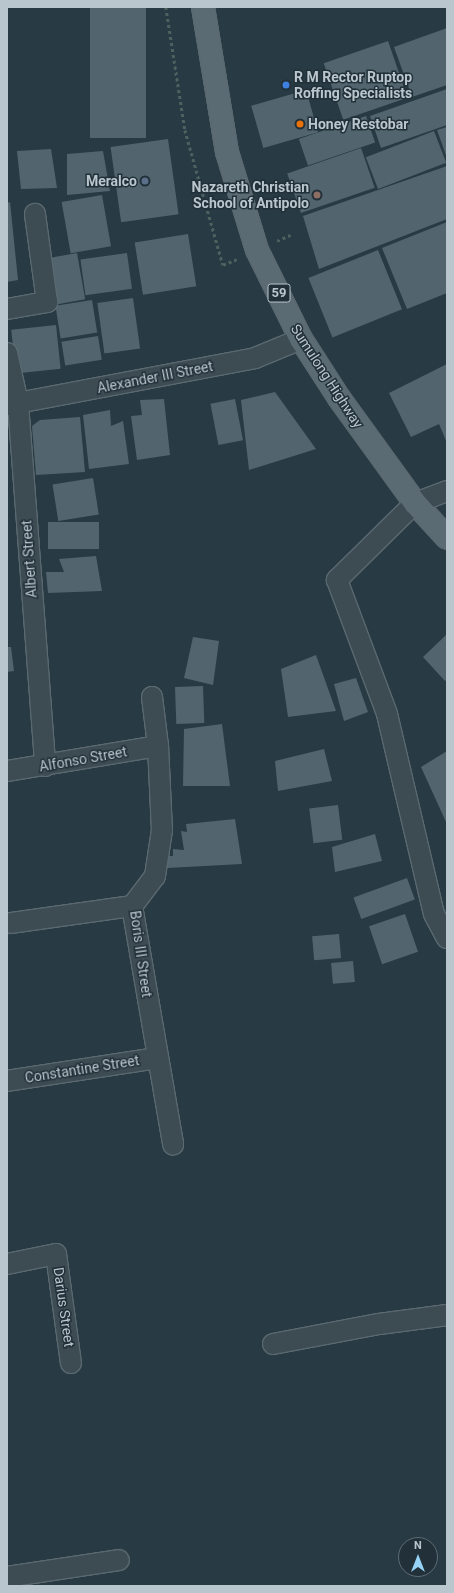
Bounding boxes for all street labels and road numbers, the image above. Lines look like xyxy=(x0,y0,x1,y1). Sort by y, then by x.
road number: 59 xyxy=(267,282,291,304)
street label: Sumulong Highway xyxy=(287,321,367,431)
street label: Alexander III Street xyxy=(96,358,214,396)
street label: Albert Street xyxy=(18,520,40,598)
street label: Alfonso Street xyxy=(38,743,128,775)
street label: Boris III Street xyxy=(127,910,155,998)
street label: Constantine Street xyxy=(24,1052,140,1086)
street label: Darius Street xyxy=(50,1266,78,1348)

